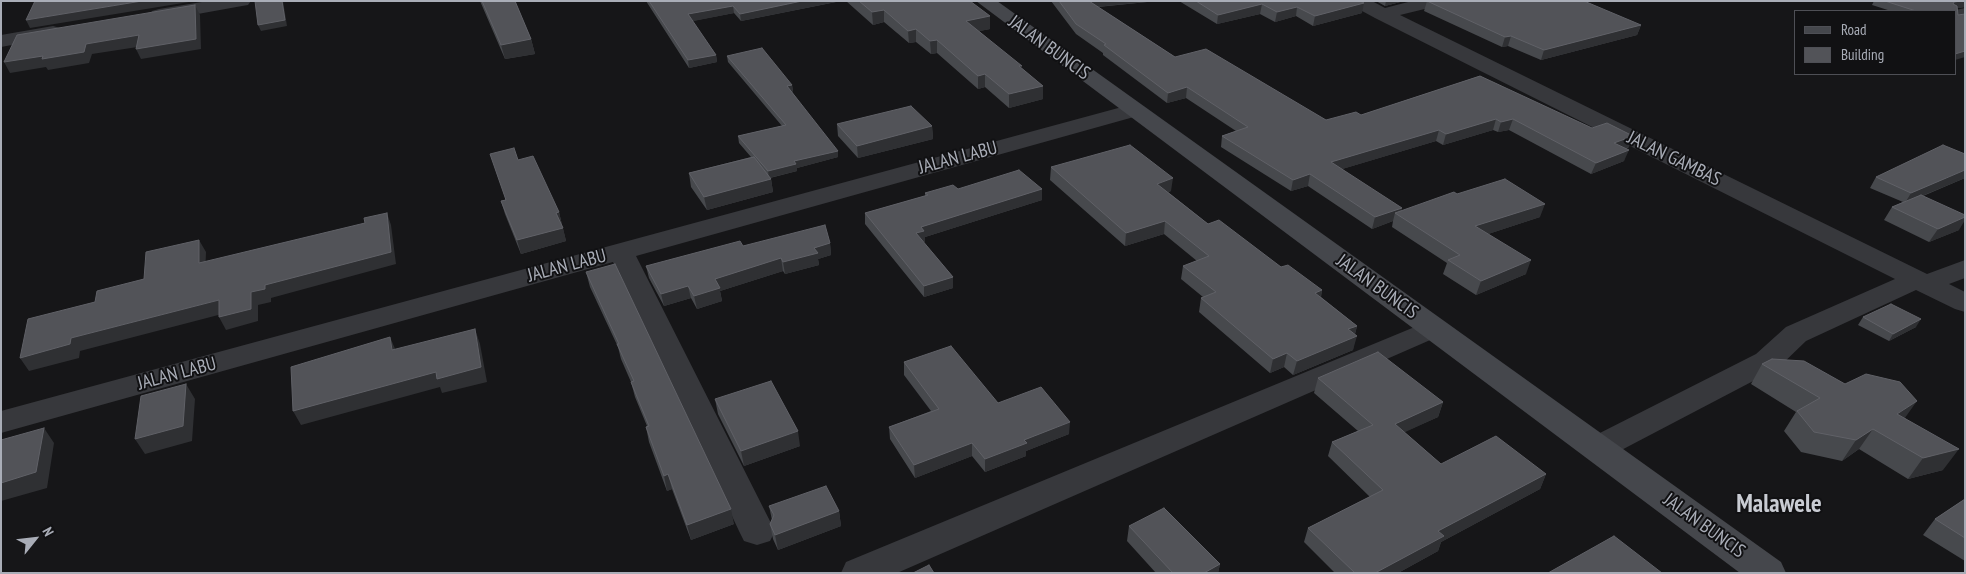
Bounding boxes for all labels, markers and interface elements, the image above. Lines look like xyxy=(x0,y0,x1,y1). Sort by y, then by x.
legend xyxy=(1794,10,1956,75)
street label: JALAN BUNCIS xyxy=(1004,11,1094,85)
text: Road xyxy=(1841,20,1867,39)
text: Building xyxy=(1841,45,1884,64)
street label: JALAN GAMBAS xyxy=(1623,127,1725,191)
street label: JALAN LABU xyxy=(916,137,1000,179)
street label: JALAN LABU xyxy=(525,245,609,287)
street label: JALAN BUNCIS xyxy=(1332,250,1422,324)
street label: JALAN LABU xyxy=(135,353,219,395)
street label: JALAN BUNCIS xyxy=(1659,489,1749,563)
district label: Malawele xyxy=(1736,490,1822,520)
north arrow xyxy=(10,514,60,564)
text: N xyxy=(38,524,58,539)

